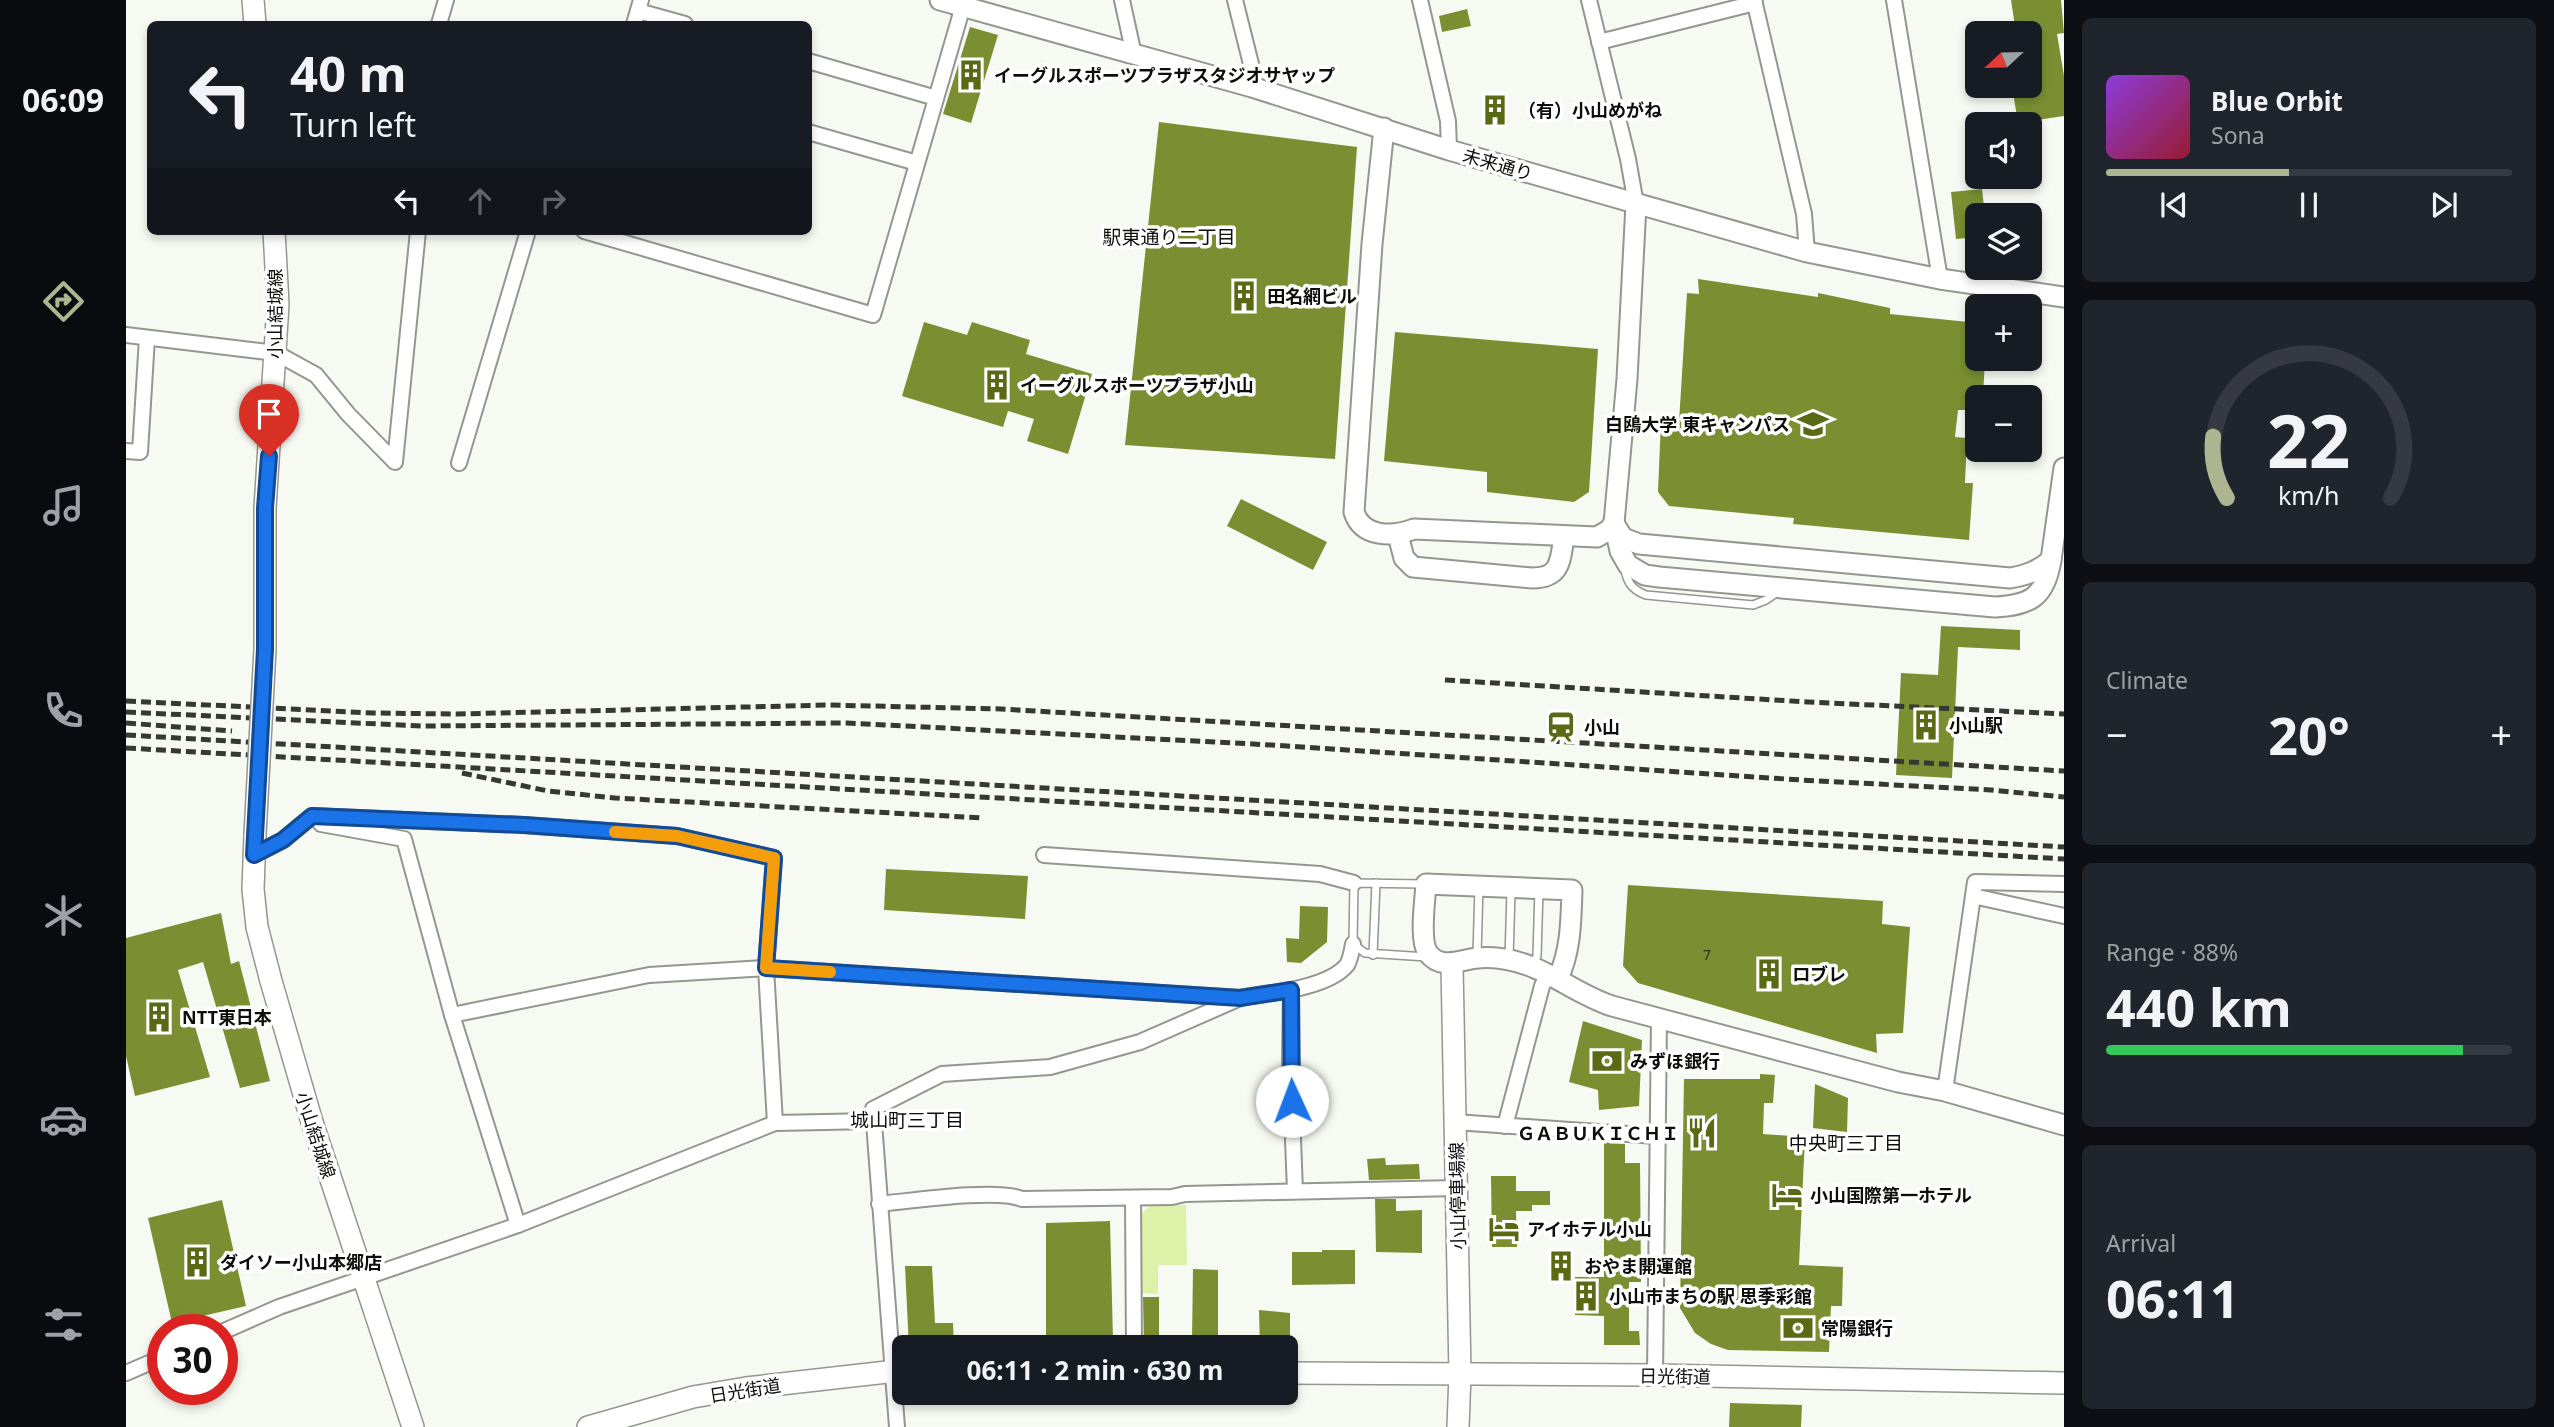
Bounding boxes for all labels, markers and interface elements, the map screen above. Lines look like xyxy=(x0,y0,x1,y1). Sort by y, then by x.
north arrow xyxy=(1965,21,2042,98)
map controls xyxy=(1965,21,2042,462)
text: 40 m xyxy=(290,40,407,106)
icon: left xyxy=(175,49,266,140)
building icon: イーグルスポーツプラザスタジオサヤップ xyxy=(954,58,988,92)
place label: イーグルスポーツプラザスタジオサヤップ xyxy=(994,63,1335,87)
text: 06:09 xyxy=(22,78,104,121)
text: Blue Orbit xyxy=(2211,83,2343,119)
building icon: （有）小山めがね xyxy=(1478,93,1512,127)
place label: （有）小山めがね xyxy=(1518,98,1662,122)
text: Turn left xyxy=(290,103,416,146)
button: sound xyxy=(1965,112,2042,189)
text: Sona xyxy=(2211,119,2265,151)
street label: 未来通り xyxy=(1460,143,1536,185)
icon: left xyxy=(388,182,426,220)
icon: ahead xyxy=(461,182,499,220)
icon: right xyxy=(534,182,572,220)
icon: previous xyxy=(2155,186,2193,224)
icon: pause xyxy=(2290,186,2328,224)
icon: next xyxy=(2425,186,2463,224)
button: layers xyxy=(1965,203,2042,280)
district label: 駅東通り二丁目 xyxy=(1102,224,1236,250)
street label: 小山結城線 xyxy=(263,269,287,359)
icon: directions xyxy=(39,277,88,326)
building icon: 田名網ビル xyxy=(1227,279,1261,313)
place label: 田名網ビル xyxy=(1267,284,1357,308)
button: + xyxy=(1965,294,2042,371)
building icon: イーグルスポーツプラザ小山 xyxy=(980,368,1014,402)
place label: イーグルスポーツプラザ小山 xyxy=(1020,373,1254,397)
pin xyxy=(239,384,299,456)
button: − xyxy=(1965,385,2042,462)
text: 22 xyxy=(2267,390,2351,489)
icon: arrive xyxy=(250,395,288,433)
school or university icon: 白鴎大学 東キャンパス xyxy=(1796,407,1830,441)
place label: 白鴎大学 東キャンパス xyxy=(1605,412,1790,436)
text: km/h xyxy=(2278,477,2340,511)
icon: music xyxy=(39,481,88,530)
text: Climate xyxy=(2106,664,2188,696)
icon: phone xyxy=(39,686,88,735)
text: 20° xyxy=(2268,699,2350,770)
building icon: 小山駅 xyxy=(1909,708,1943,742)
text: − xyxy=(2106,708,2128,760)
text: + xyxy=(2490,708,2512,760)
station icon: 小山 xyxy=(1544,710,1578,744)
place label: 小山駅 xyxy=(1949,713,2003,737)
place label: 小山 xyxy=(1584,715,1620,739)
icon: climate xyxy=(39,891,88,940)
text: Range · 88% xyxy=(2106,936,2238,968)
house number: 7 xyxy=(1703,945,1711,964)
building icon: ロブレ xyxy=(1752,957,1786,991)
place label: ロブレ xyxy=(1792,962,1846,986)
text: 440 km xyxy=(2106,971,2292,1042)
building icon: NTT東日本 xyxy=(142,1000,176,1034)
place label: NTT東日本 xyxy=(182,1005,272,1029)
bank icon: みずほ銀行 xyxy=(1590,1044,1624,1078)
place label: みずほ銀行 xyxy=(1630,1049,1720,1073)
position arrow xyxy=(1255,1064,1329,1138)
street label: 小山結城線 xyxy=(291,1088,341,1182)
icon: car xyxy=(39,1095,88,1144)
district label: 城山町三丁目 xyxy=(850,1107,964,1133)
restaurant icon: ＧＡＢＵＫＩＣＨＩ xyxy=(1685,1116,1719,1150)
place label: ＧＡＢＵＫＩＣＨＩ xyxy=(1517,1121,1679,1145)
district label: 中央町三丁目 xyxy=(1789,1130,1903,1156)
street label: 小山停車場線 xyxy=(1444,1142,1470,1250)
hotel icon: 小山国際第一ホテル xyxy=(1770,1178,1804,1212)
place label: 小山国際第一ホテル xyxy=(1810,1183,1972,1207)
hotel icon: アイホテル小山 xyxy=(1487,1212,1521,1246)
place label: アイホテル小山 xyxy=(1527,1217,1652,1241)
text: Arrival xyxy=(2106,1227,2176,1259)
building icon: ダイソー小山本郷店 xyxy=(180,1245,214,1279)
building icon: おやま開運館 xyxy=(1544,1249,1578,1283)
place label: ダイソー小山本郷店 xyxy=(220,1250,382,1274)
place label: おやま開運館 xyxy=(1584,1254,1692,1278)
text: 06:11 xyxy=(2106,1262,2240,1333)
building icon: 小山市まちの駅 思季彩館 xyxy=(1569,1279,1603,1313)
place label: 小山市まちの駅 思季彩館 xyxy=(1609,1284,1812,1308)
icon: filters xyxy=(39,1300,88,1349)
bank icon: 常陽銀行 xyxy=(1781,1311,1815,1345)
speed limit sign: 30 xyxy=(147,1314,238,1405)
place label: 常陽銀行 xyxy=(1821,1316,1893,1340)
text: 06:11 · 2 min · 630 m xyxy=(967,1352,1223,1388)
street label: 日光街道 xyxy=(1639,1363,1711,1389)
street label: 日光街道 xyxy=(708,1373,782,1407)

